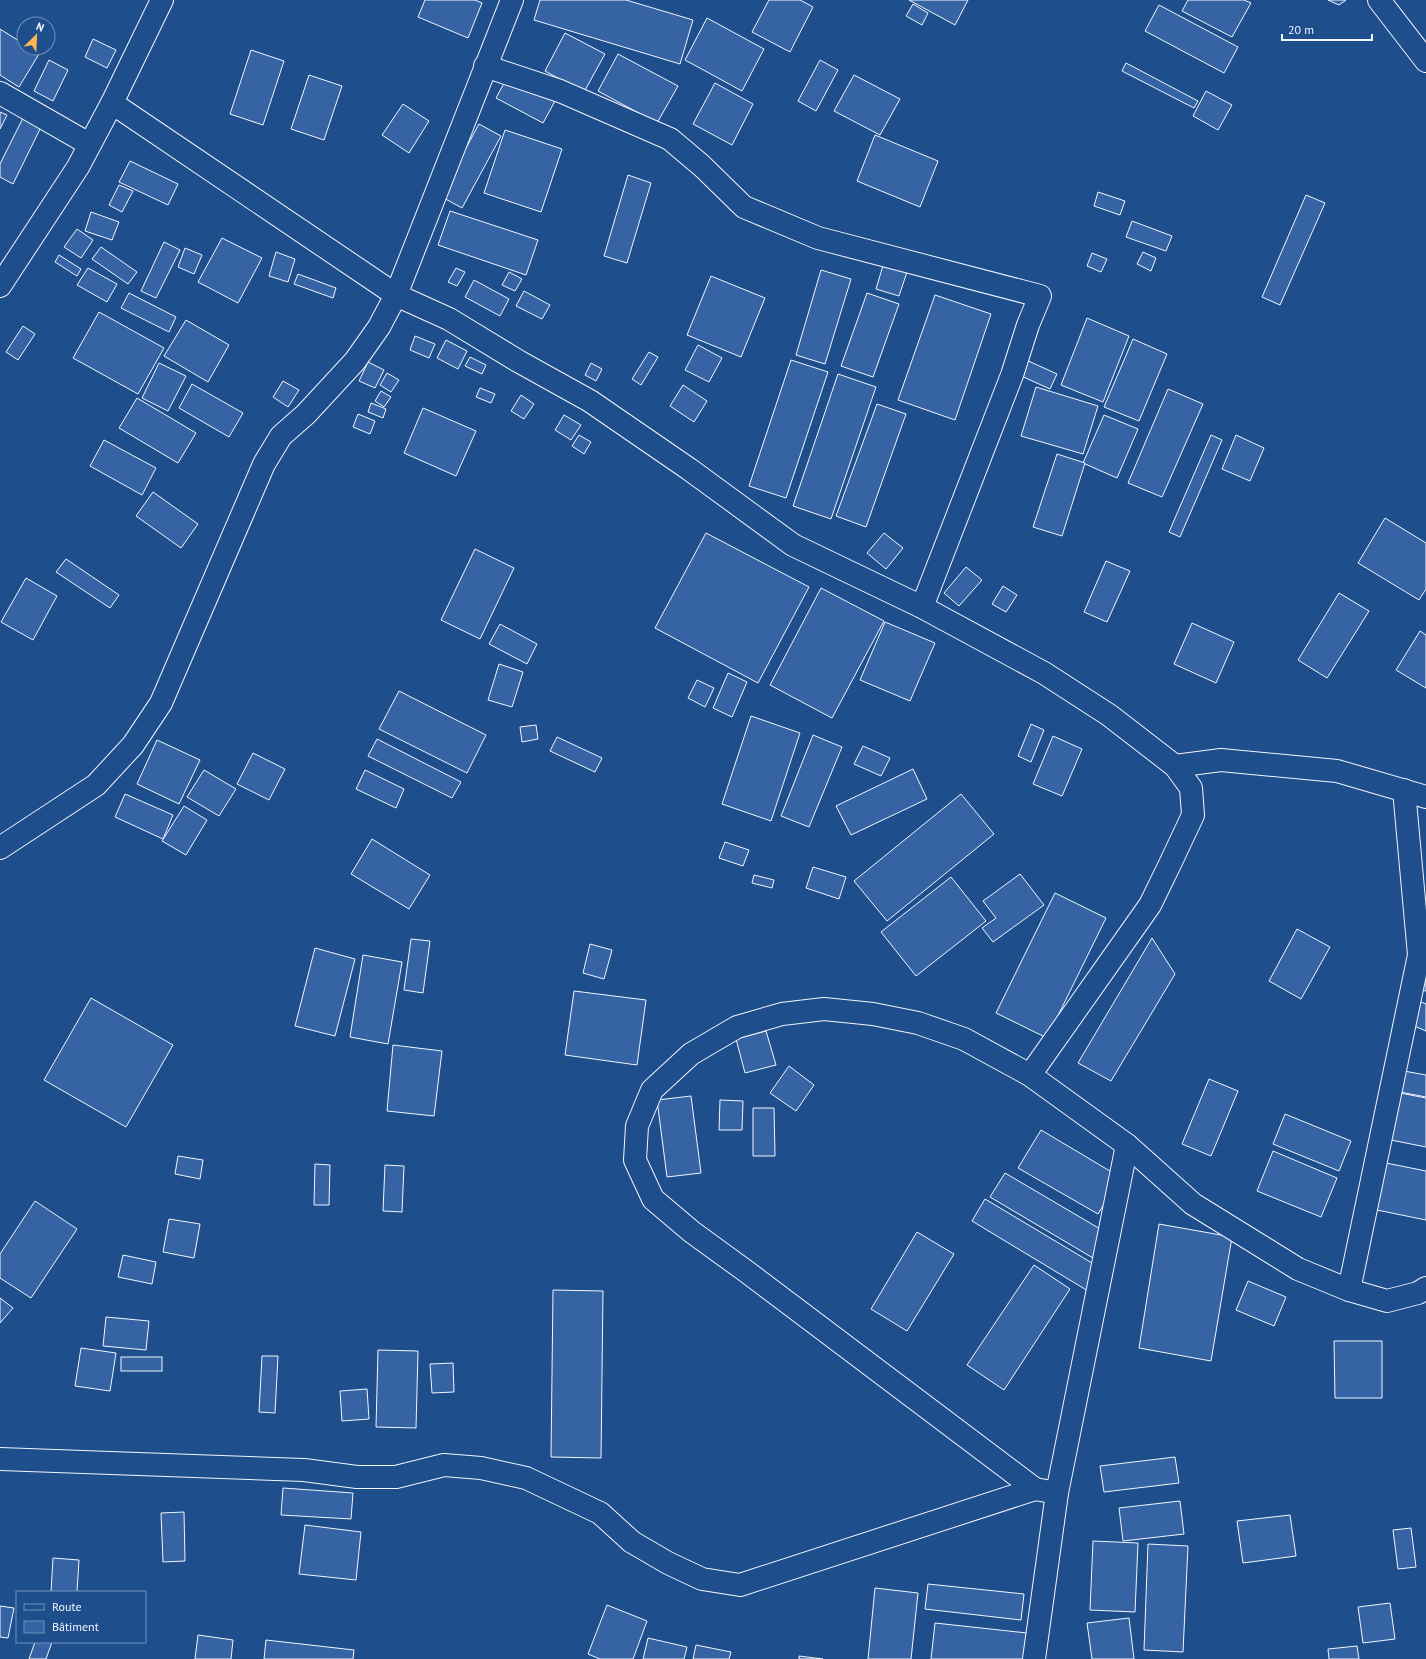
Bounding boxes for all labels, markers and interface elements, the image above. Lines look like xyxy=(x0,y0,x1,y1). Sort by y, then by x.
north arrow xyxy=(16,16,56,56)
scale bar xyxy=(1282,16,1372,42)
text: N xyxy=(34,19,46,35)
text: 20 m xyxy=(1288,22,1314,37)
legend xyxy=(16,1591,146,1643)
text: Route xyxy=(52,1599,82,1614)
text: Bâtiment xyxy=(52,1619,99,1634)

